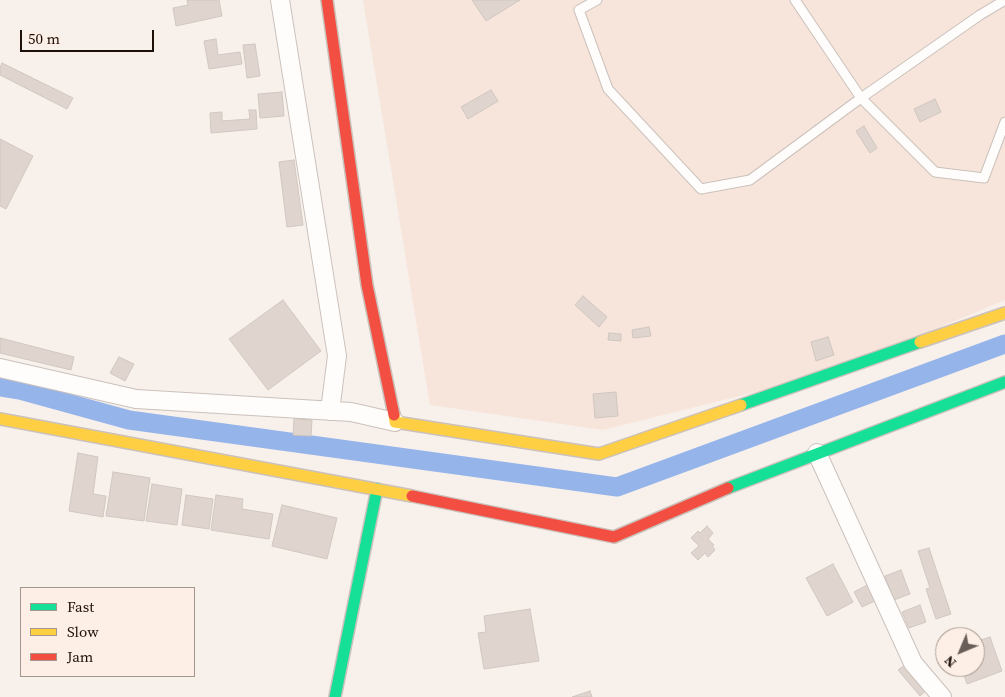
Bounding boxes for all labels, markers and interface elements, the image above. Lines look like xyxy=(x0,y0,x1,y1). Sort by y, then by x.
scale bar xyxy=(22,20,156,52)
text: 50 m xyxy=(28,28,60,49)
legend xyxy=(20,587,195,677)
text: Fast xyxy=(67,596,94,617)
text: Slow xyxy=(67,621,99,642)
north arrow xyxy=(935,627,985,677)
text: Jam xyxy=(67,646,93,667)
text: N xyxy=(939,651,961,673)

